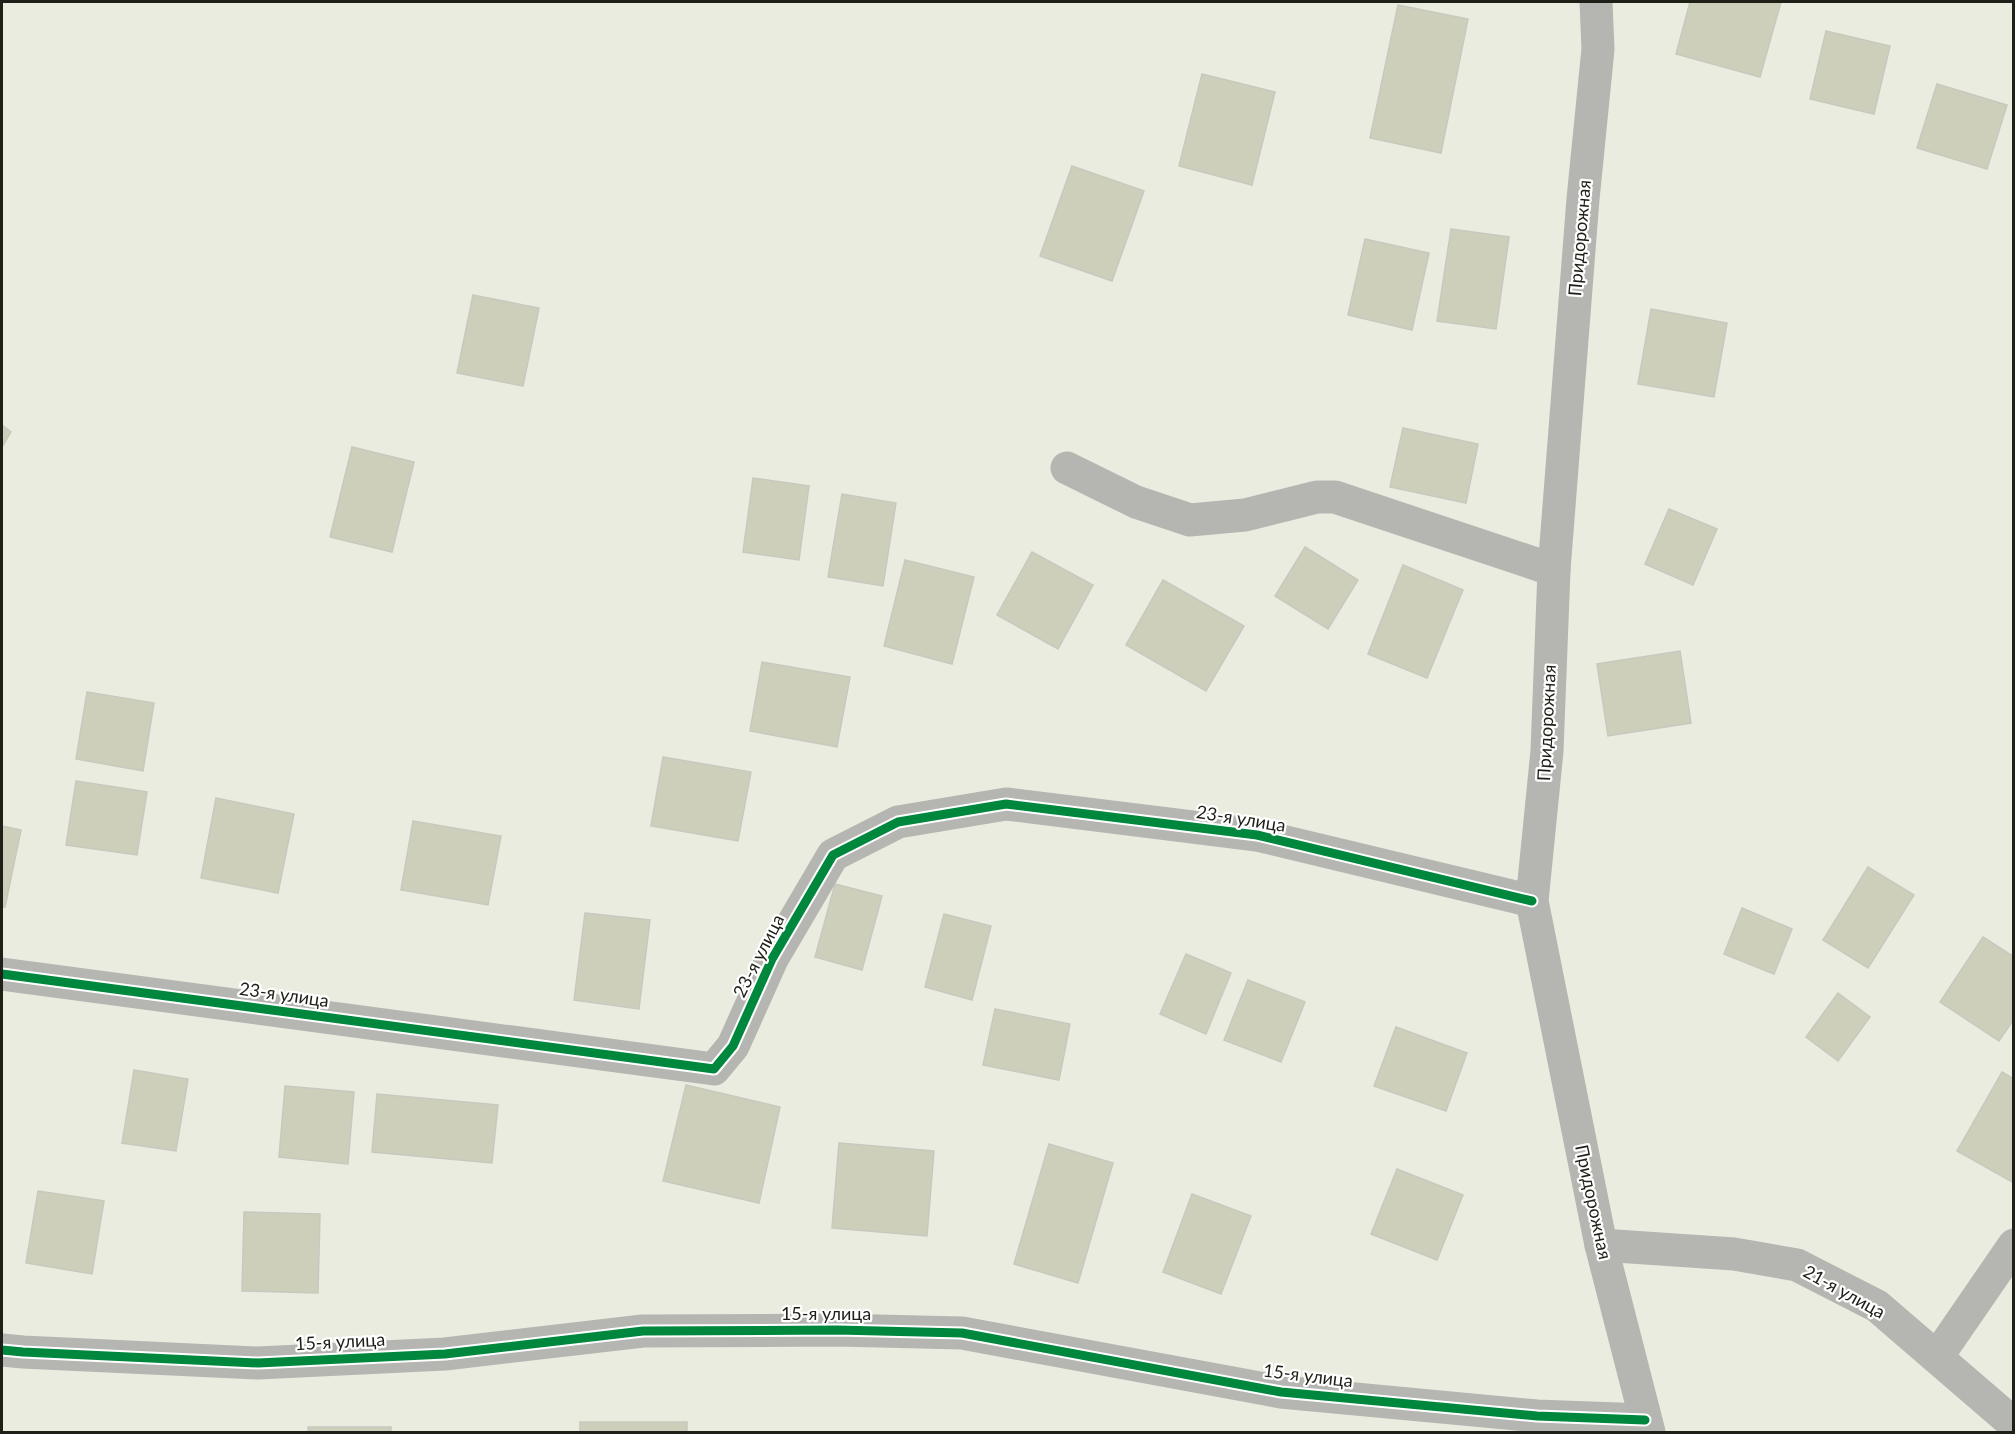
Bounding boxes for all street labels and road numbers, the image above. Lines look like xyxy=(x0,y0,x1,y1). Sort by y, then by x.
street label: Придорожная xyxy=(1563,179,1595,297)
street label: Придорожная xyxy=(1532,664,1560,782)
street label: 23-я улица xyxy=(1195,800,1287,836)
street label: 23-я улица xyxy=(728,910,788,1001)
street label: 23-я улица xyxy=(238,977,330,1011)
street label: Придорожная xyxy=(1571,1142,1617,1261)
street label: 21-я улица xyxy=(1800,1260,1889,1323)
street label: 15-я улица xyxy=(781,1302,871,1324)
street label: 15-я улица xyxy=(294,1328,386,1354)
street label: 15-я улица xyxy=(1262,1359,1354,1391)

